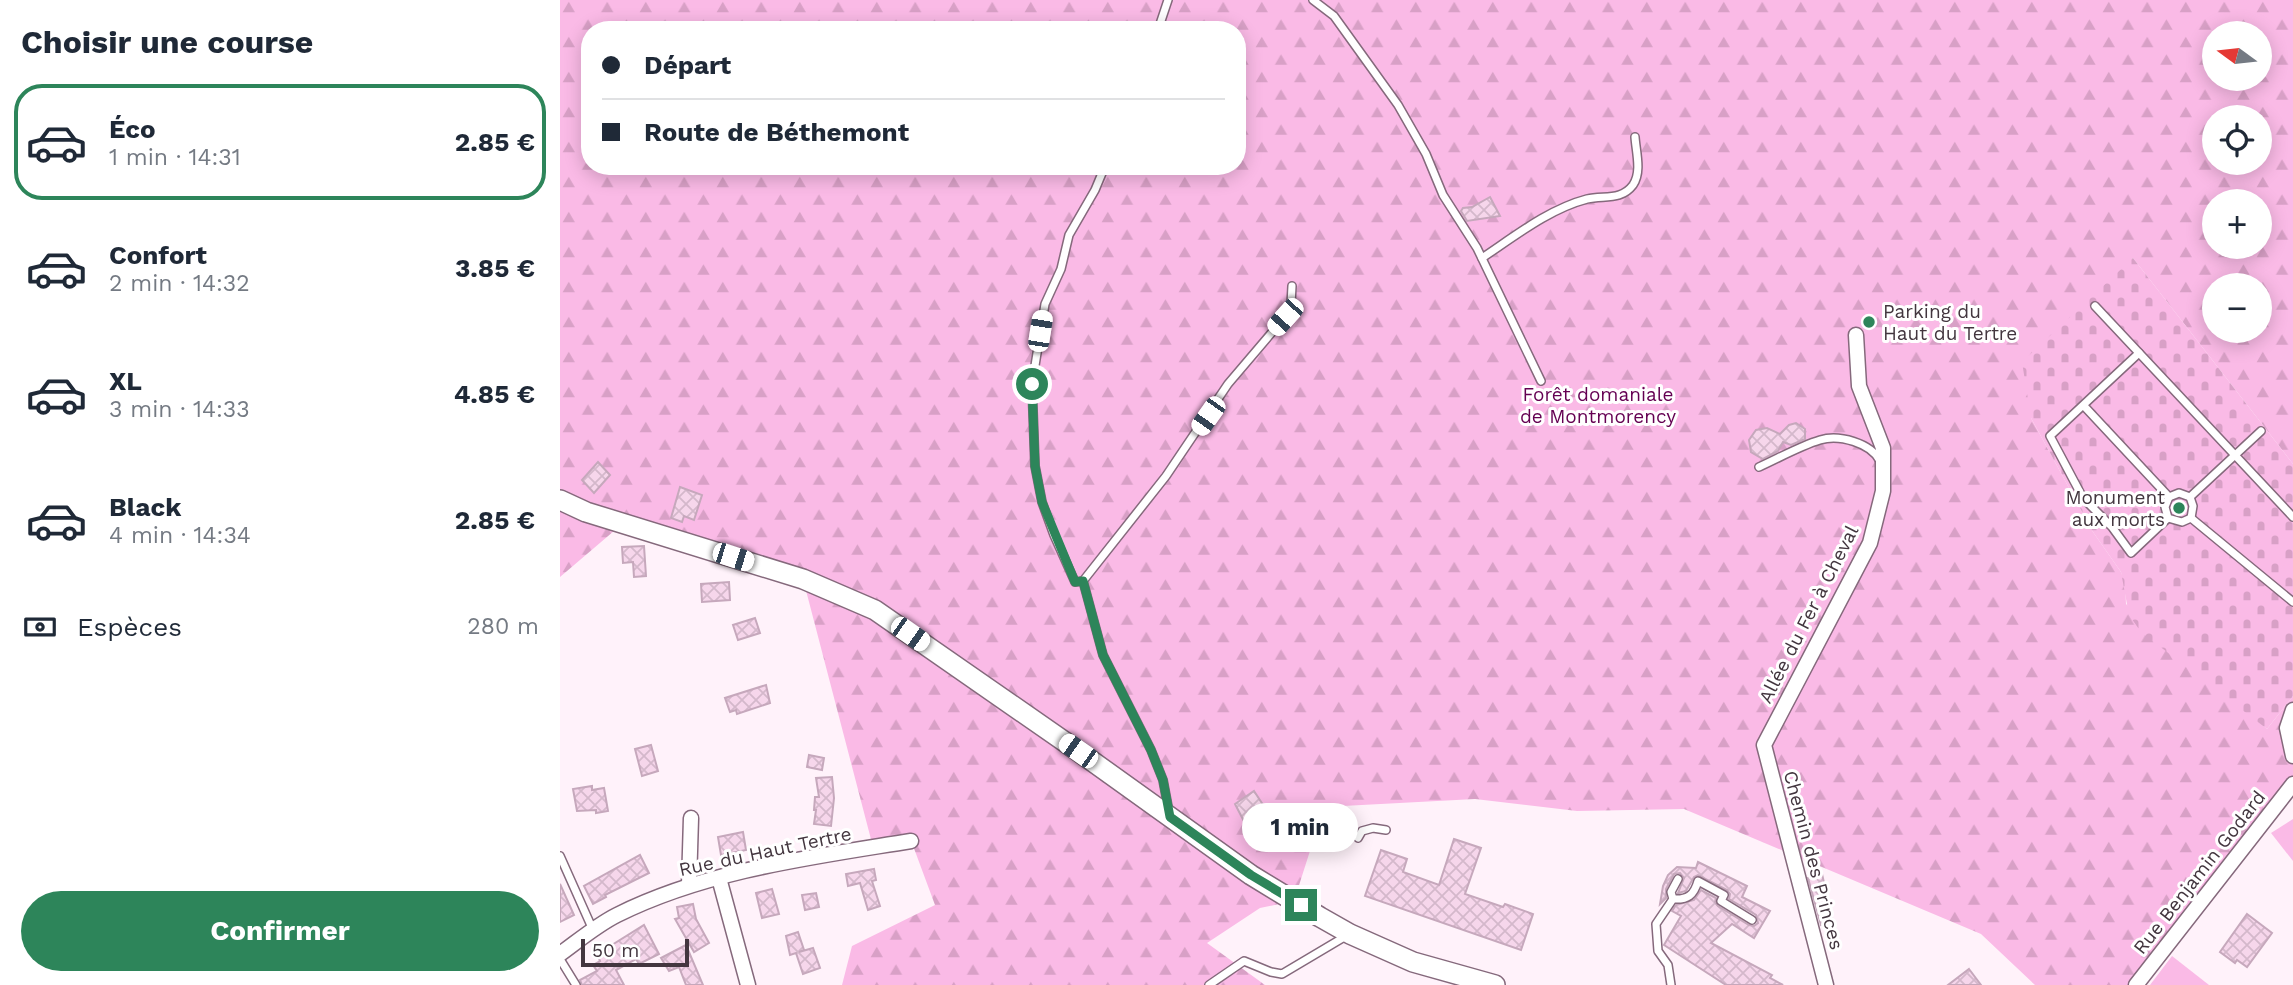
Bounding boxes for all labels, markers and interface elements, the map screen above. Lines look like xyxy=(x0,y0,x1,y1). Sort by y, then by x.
north arrow xyxy=(2202,21,2272,91)
map controls xyxy=(2202,21,2272,343)
text: Choisir une course xyxy=(21,23,313,61)
text: Départ xyxy=(644,50,731,80)
button: locate xyxy=(2202,105,2272,175)
icon: car xyxy=(25,111,88,174)
text: Éco xyxy=(109,114,156,144)
text: Route de Béthemont xyxy=(644,117,909,147)
text: 2.85 € xyxy=(455,127,535,157)
text: 1 min · 14:31 xyxy=(109,144,241,171)
button: + xyxy=(2202,189,2272,259)
icon: car xyxy=(25,237,88,300)
text: Confort xyxy=(109,240,207,270)
text: 3.85 € xyxy=(455,253,535,283)
text: 2 min · 14:32 xyxy=(109,270,250,297)
button: − xyxy=(2202,273,2272,343)
car xyxy=(1264,294,1307,340)
place label: Parking du Haut du Tertre xyxy=(1883,300,2017,345)
car xyxy=(1027,309,1054,353)
marker: Parking du Haut du Tertre xyxy=(1861,314,1877,330)
icon: car xyxy=(25,363,88,426)
text: XL xyxy=(109,366,142,396)
route start xyxy=(1016,368,1048,400)
text: 4.85 € xyxy=(454,379,535,409)
park label: Forêt domaniale de Montmorency xyxy=(1520,383,1676,428)
car xyxy=(1188,393,1229,439)
text: 3 min · 14:33 xyxy=(109,396,250,423)
place label: Monument aux morts xyxy=(2065,486,2165,531)
icon: car xyxy=(25,489,88,552)
text: Black xyxy=(109,492,181,522)
marker: Monument aux morts xyxy=(2171,500,2187,516)
text: 2.85 € xyxy=(455,505,535,535)
street label: Allée du Fer à Cheval xyxy=(1754,521,1863,707)
text: 4 min · 14:34 xyxy=(109,522,251,549)
car xyxy=(710,541,757,573)
icon: cash xyxy=(21,608,59,646)
text: Espèces xyxy=(77,612,182,642)
text: 280 m xyxy=(467,613,539,640)
car xyxy=(887,613,934,655)
car xyxy=(1055,730,1102,772)
street label: Chemin des Princes xyxy=(1779,768,1848,952)
street label: Rue Benjamin Godard xyxy=(2128,786,2270,959)
callout: 1 min xyxy=(1243,804,1359,852)
text: 1 min xyxy=(1270,814,1330,841)
street label: Rue du Haut Tertre xyxy=(677,822,854,881)
route end xyxy=(1285,889,1317,921)
button: Confirmer xyxy=(21,891,539,971)
scale bar xyxy=(581,936,690,968)
text: 50 m xyxy=(592,939,639,962)

